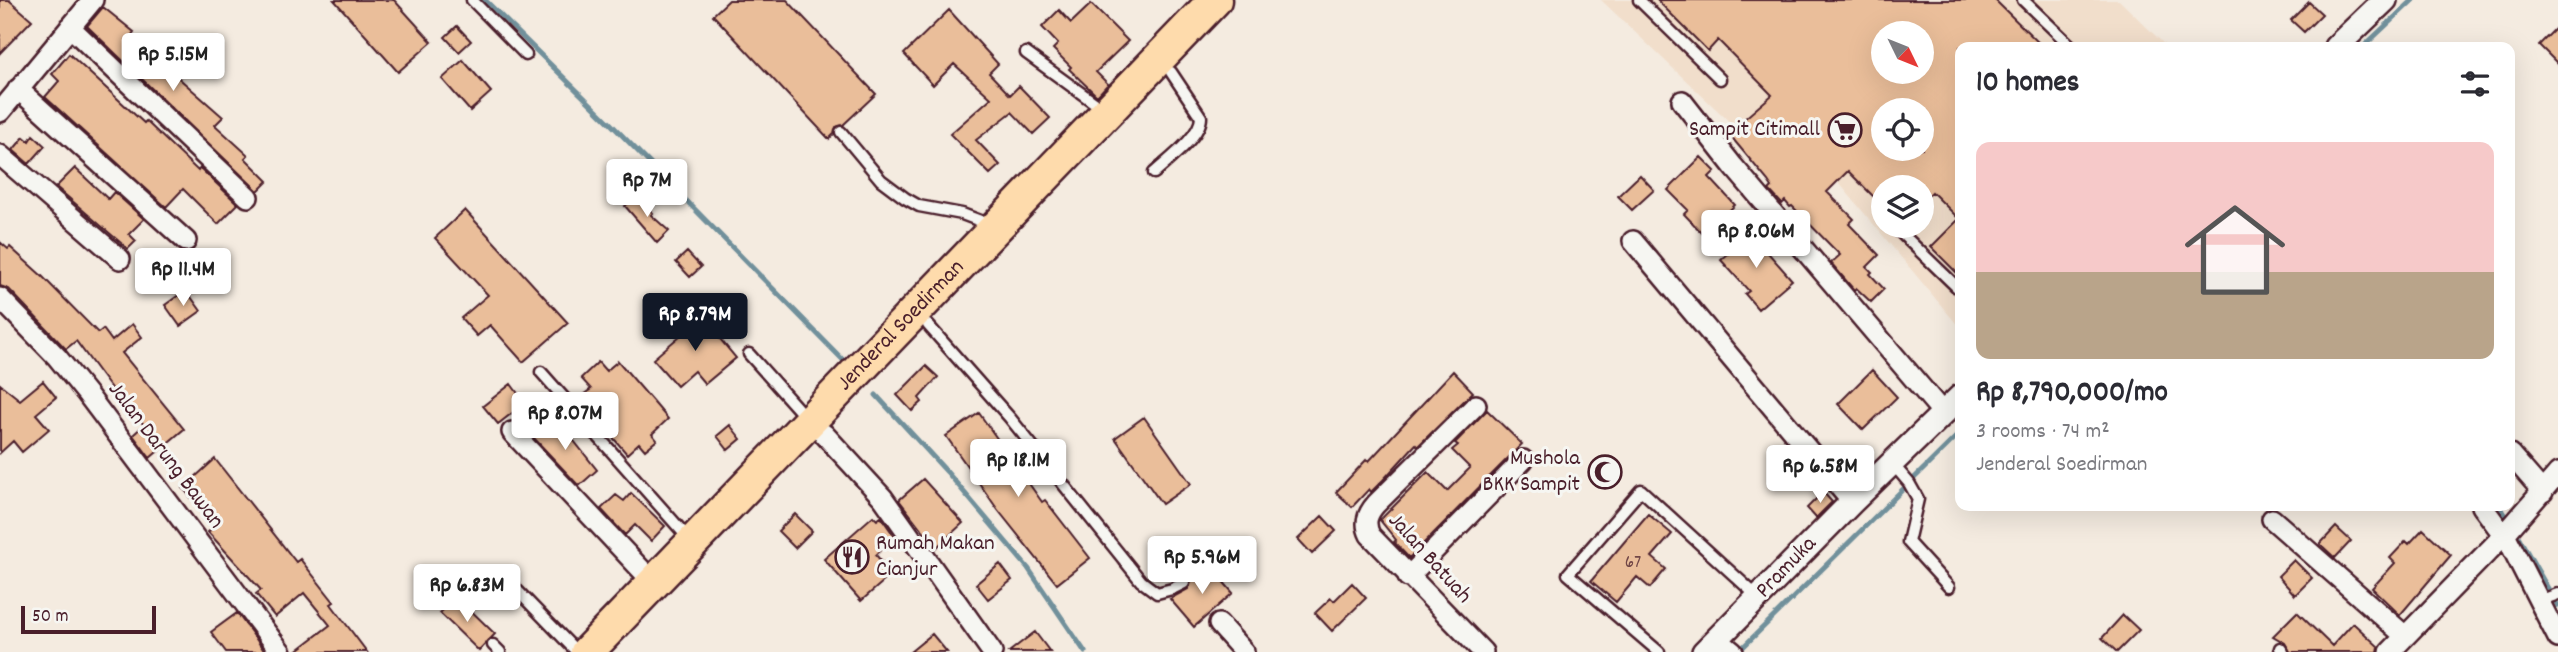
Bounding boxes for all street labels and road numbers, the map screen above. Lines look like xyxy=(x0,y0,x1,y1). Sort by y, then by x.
street label: Jenderal Soedirman xyxy=(830,253,973,399)
street label: Jalan Darung Bawan xyxy=(99,376,231,536)
street label: Jalan Batuah xyxy=(1379,506,1479,612)
street label: Pramuka xyxy=(1749,528,1826,607)

